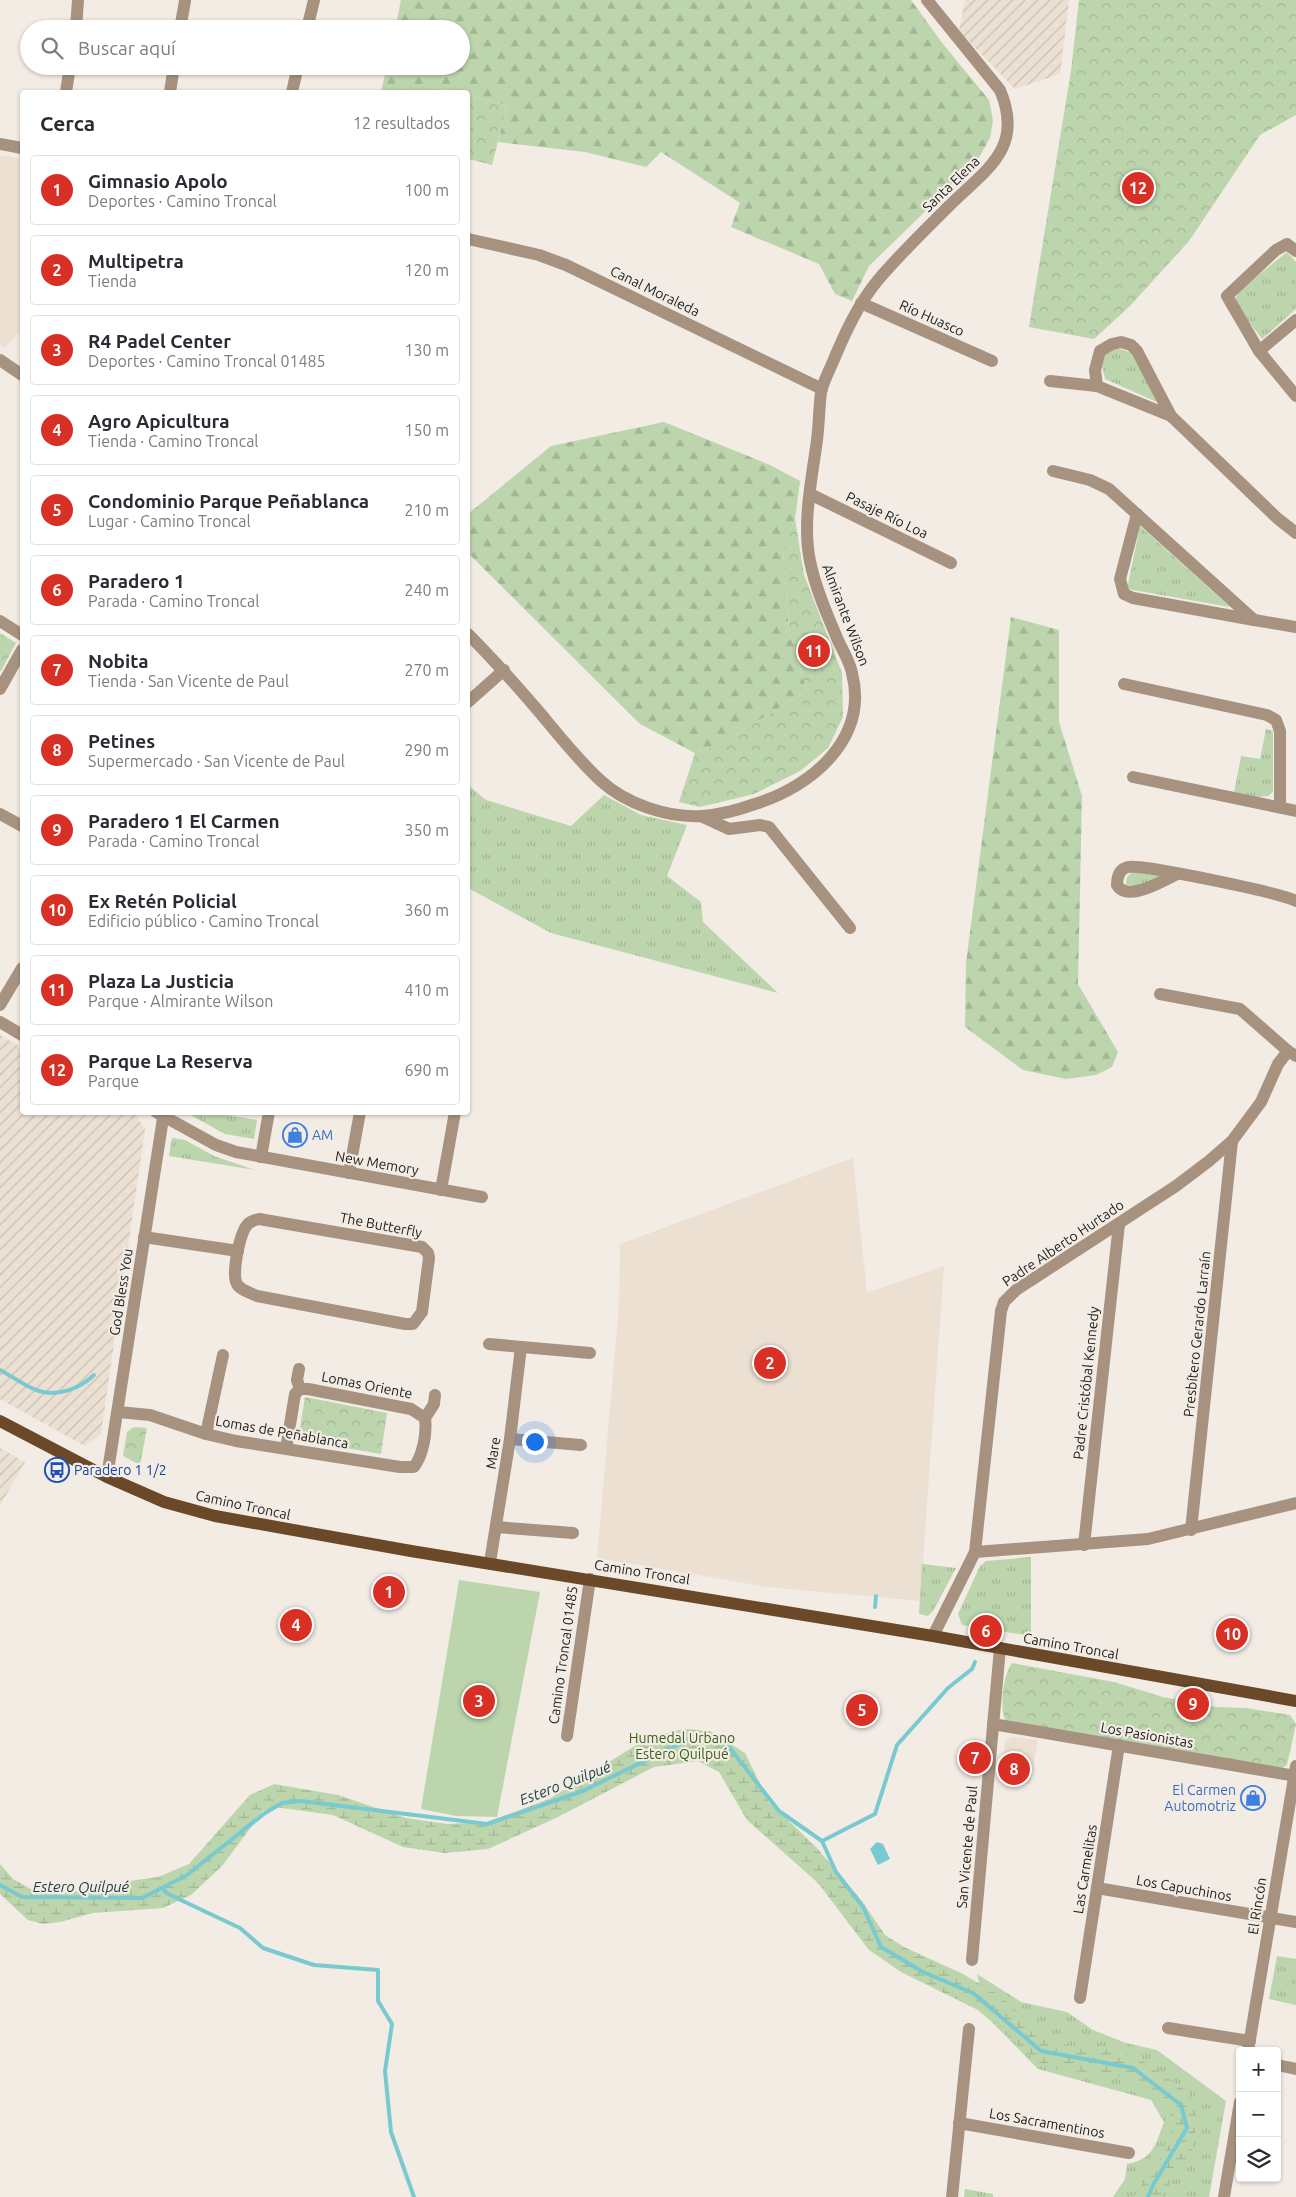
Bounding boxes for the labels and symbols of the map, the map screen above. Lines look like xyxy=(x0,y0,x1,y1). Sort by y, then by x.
street label: Santa Elena xyxy=(919,153,983,215)
pin: 12 xyxy=(1122,169,1154,207)
street label: Canal Moraleda xyxy=(608,262,702,320)
street label: Río Huasco xyxy=(897,297,967,339)
street label: Pasaje Río Loa xyxy=(843,488,931,542)
street label: Almirante Wilson xyxy=(819,562,873,668)
pin: 11 xyxy=(798,632,830,670)
shop icon: AM xyxy=(282,1122,308,1148)
place label: AM xyxy=(312,1127,333,1143)
street label: New Memory xyxy=(334,1148,420,1178)
street label: Padre Alberto Hurtado xyxy=(999,1196,1127,1290)
street label: The Butterfly xyxy=(339,1209,424,1241)
street label: God Bless You xyxy=(106,1247,136,1337)
street label: Presbítero Gerardo Larraín xyxy=(1180,1250,1214,1418)
street label: Padre Cristóbal Kennedy xyxy=(1070,1305,1102,1460)
pin: 2 xyxy=(754,1344,786,1382)
street label: Lomas Oriente xyxy=(320,1368,414,1402)
street label: Lomas de Peñablanca xyxy=(214,1412,350,1452)
your location xyxy=(522,1429,548,1455)
street label: Mare xyxy=(483,1436,503,1470)
bus stop icon: Paradero 1 1/2 xyxy=(44,1457,70,1483)
place label: Paradero 1 1/2 xyxy=(74,1462,167,1478)
street label: Camino Troncal xyxy=(194,1487,292,1523)
street label: Camino Troncal xyxy=(593,1557,691,1588)
pin: 1 xyxy=(373,1573,405,1611)
street label: Camino Troncal 01485 xyxy=(545,1585,581,1725)
pin: 4 xyxy=(280,1606,312,1644)
pin: 6 xyxy=(970,1612,1002,1650)
pin: 10 xyxy=(1216,1615,1248,1653)
street label: Camino Troncal xyxy=(1022,1630,1120,1662)
pin: 3 xyxy=(463,1682,495,1720)
pin: 9 xyxy=(1177,1685,1209,1723)
pin: 5 xyxy=(846,1691,878,1729)
street label: Los Pasionistas xyxy=(1099,1719,1195,1751)
park label: Humedal Urbano Estero Quilpué xyxy=(629,1730,735,1762)
pin: 7 xyxy=(959,1739,991,1777)
pin: 8 xyxy=(998,1750,1030,1788)
water label: Estero Quilpué xyxy=(517,1758,614,1809)
place label: El Carmen Automotriz xyxy=(1164,1782,1236,1814)
street label: San Vicente de Paul xyxy=(954,1785,980,1909)
shop icon: El Carmen Automotriz xyxy=(1240,1785,1266,1811)
street label: Las Carmelitas xyxy=(1070,1823,1100,1915)
street label: Los Capuchinos xyxy=(1135,1872,1233,1904)
street label: El Rincón xyxy=(1245,1876,1269,1936)
water label: Estero Quilpué xyxy=(33,1878,130,1896)
street label: Los Sacramentinos xyxy=(988,2105,1106,2141)

